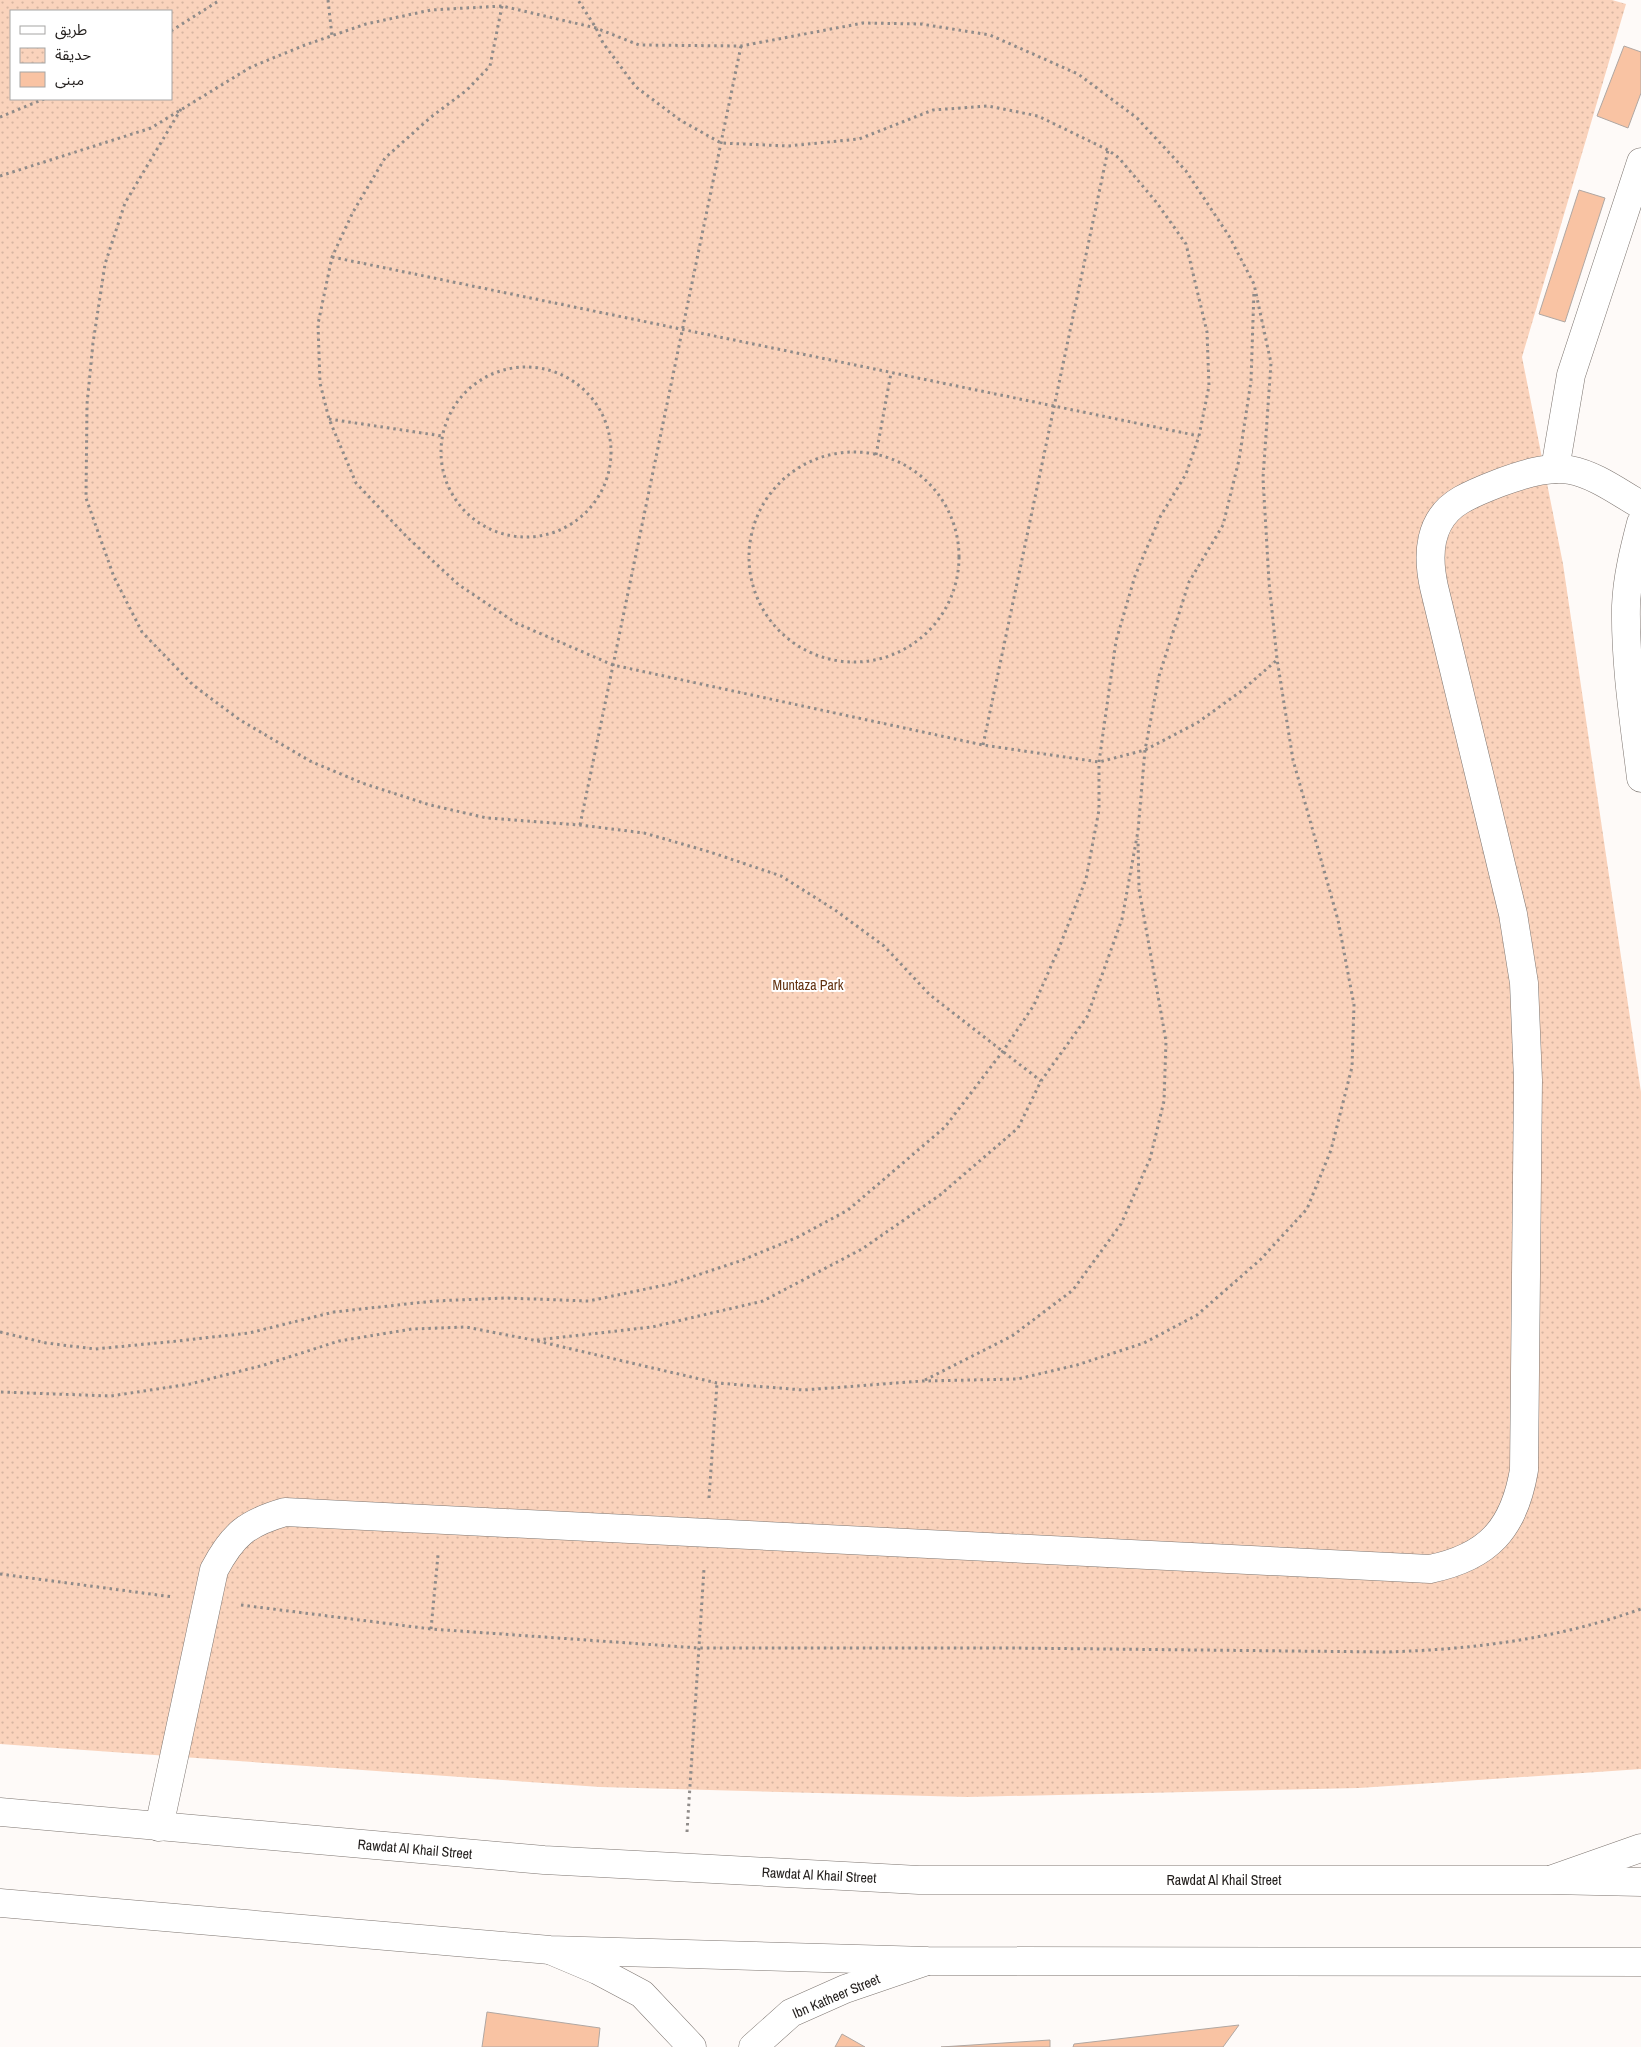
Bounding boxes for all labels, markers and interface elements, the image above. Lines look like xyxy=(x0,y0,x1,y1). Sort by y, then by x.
legend xyxy=(10,10,172,100)
text: طريق xyxy=(55,19,87,40)
text: حديقة xyxy=(55,44,91,65)
text: مبنى xyxy=(55,69,84,90)
park label: Muntaza Park xyxy=(773,976,844,994)
street label: Rawdat Al Khail Street xyxy=(357,1835,473,1863)
street label: Rawdat Al Khail Street xyxy=(761,1863,877,1887)
street label: Rawdat Al Khail Street xyxy=(1167,1871,1281,1889)
street label: Ibn Katheer Street xyxy=(790,1970,882,2022)

